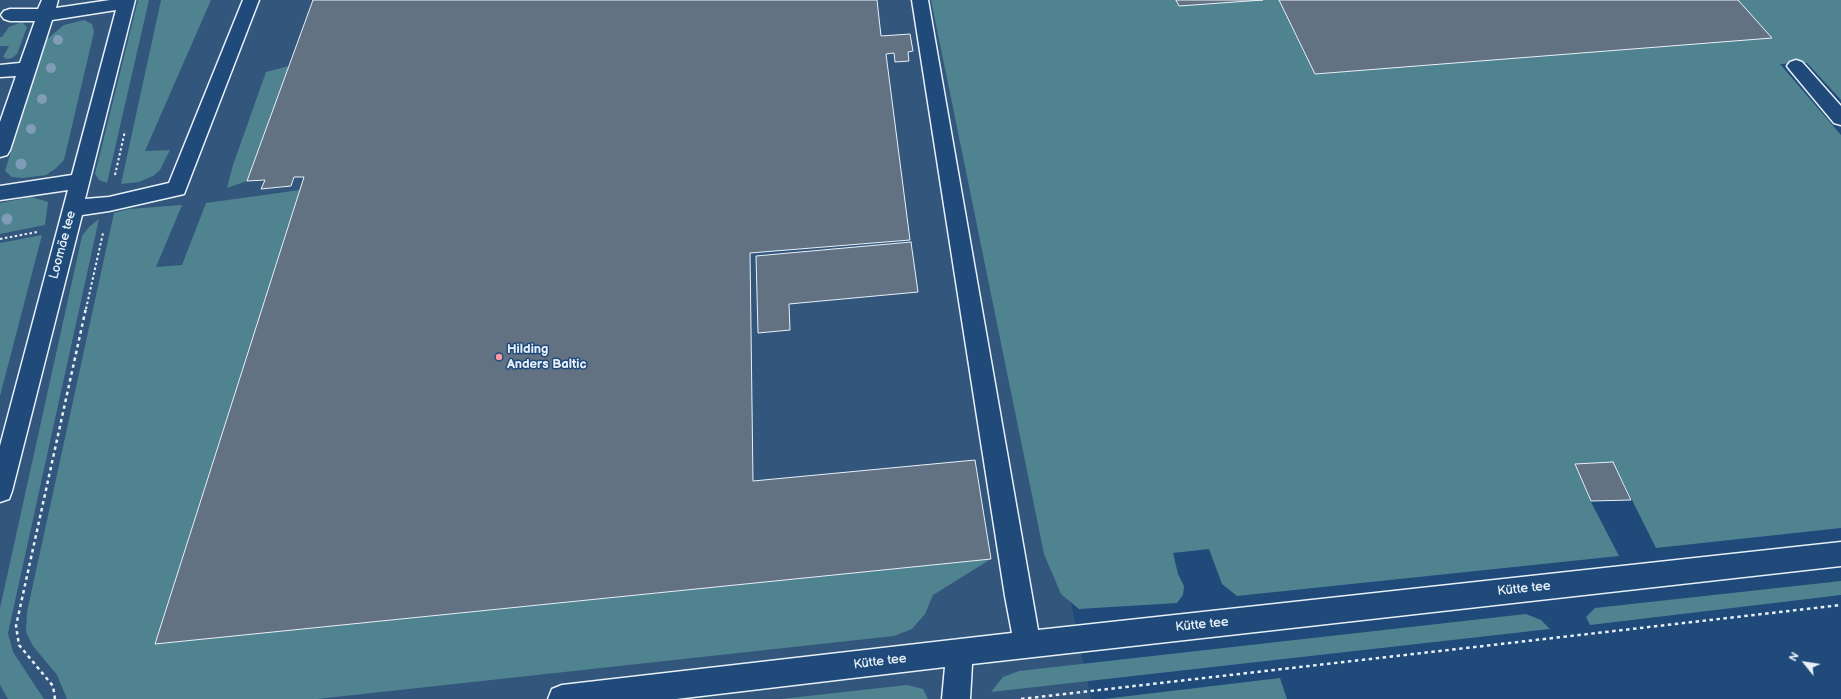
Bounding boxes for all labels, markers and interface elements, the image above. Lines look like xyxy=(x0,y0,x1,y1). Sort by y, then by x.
street label: Loomäe tee xyxy=(46,209,80,281)
place label: Hilding Anders Baltic xyxy=(507,342,587,373)
marker: Hilding Anders Baltic xyxy=(494,352,504,362)
street label: Kütte tee xyxy=(1497,578,1551,600)
street label: Kütte tee xyxy=(1175,614,1229,636)
north arrow xyxy=(1785,643,1825,683)
text: N xyxy=(1786,650,1802,664)
street label: Kütte tee xyxy=(853,651,907,673)

